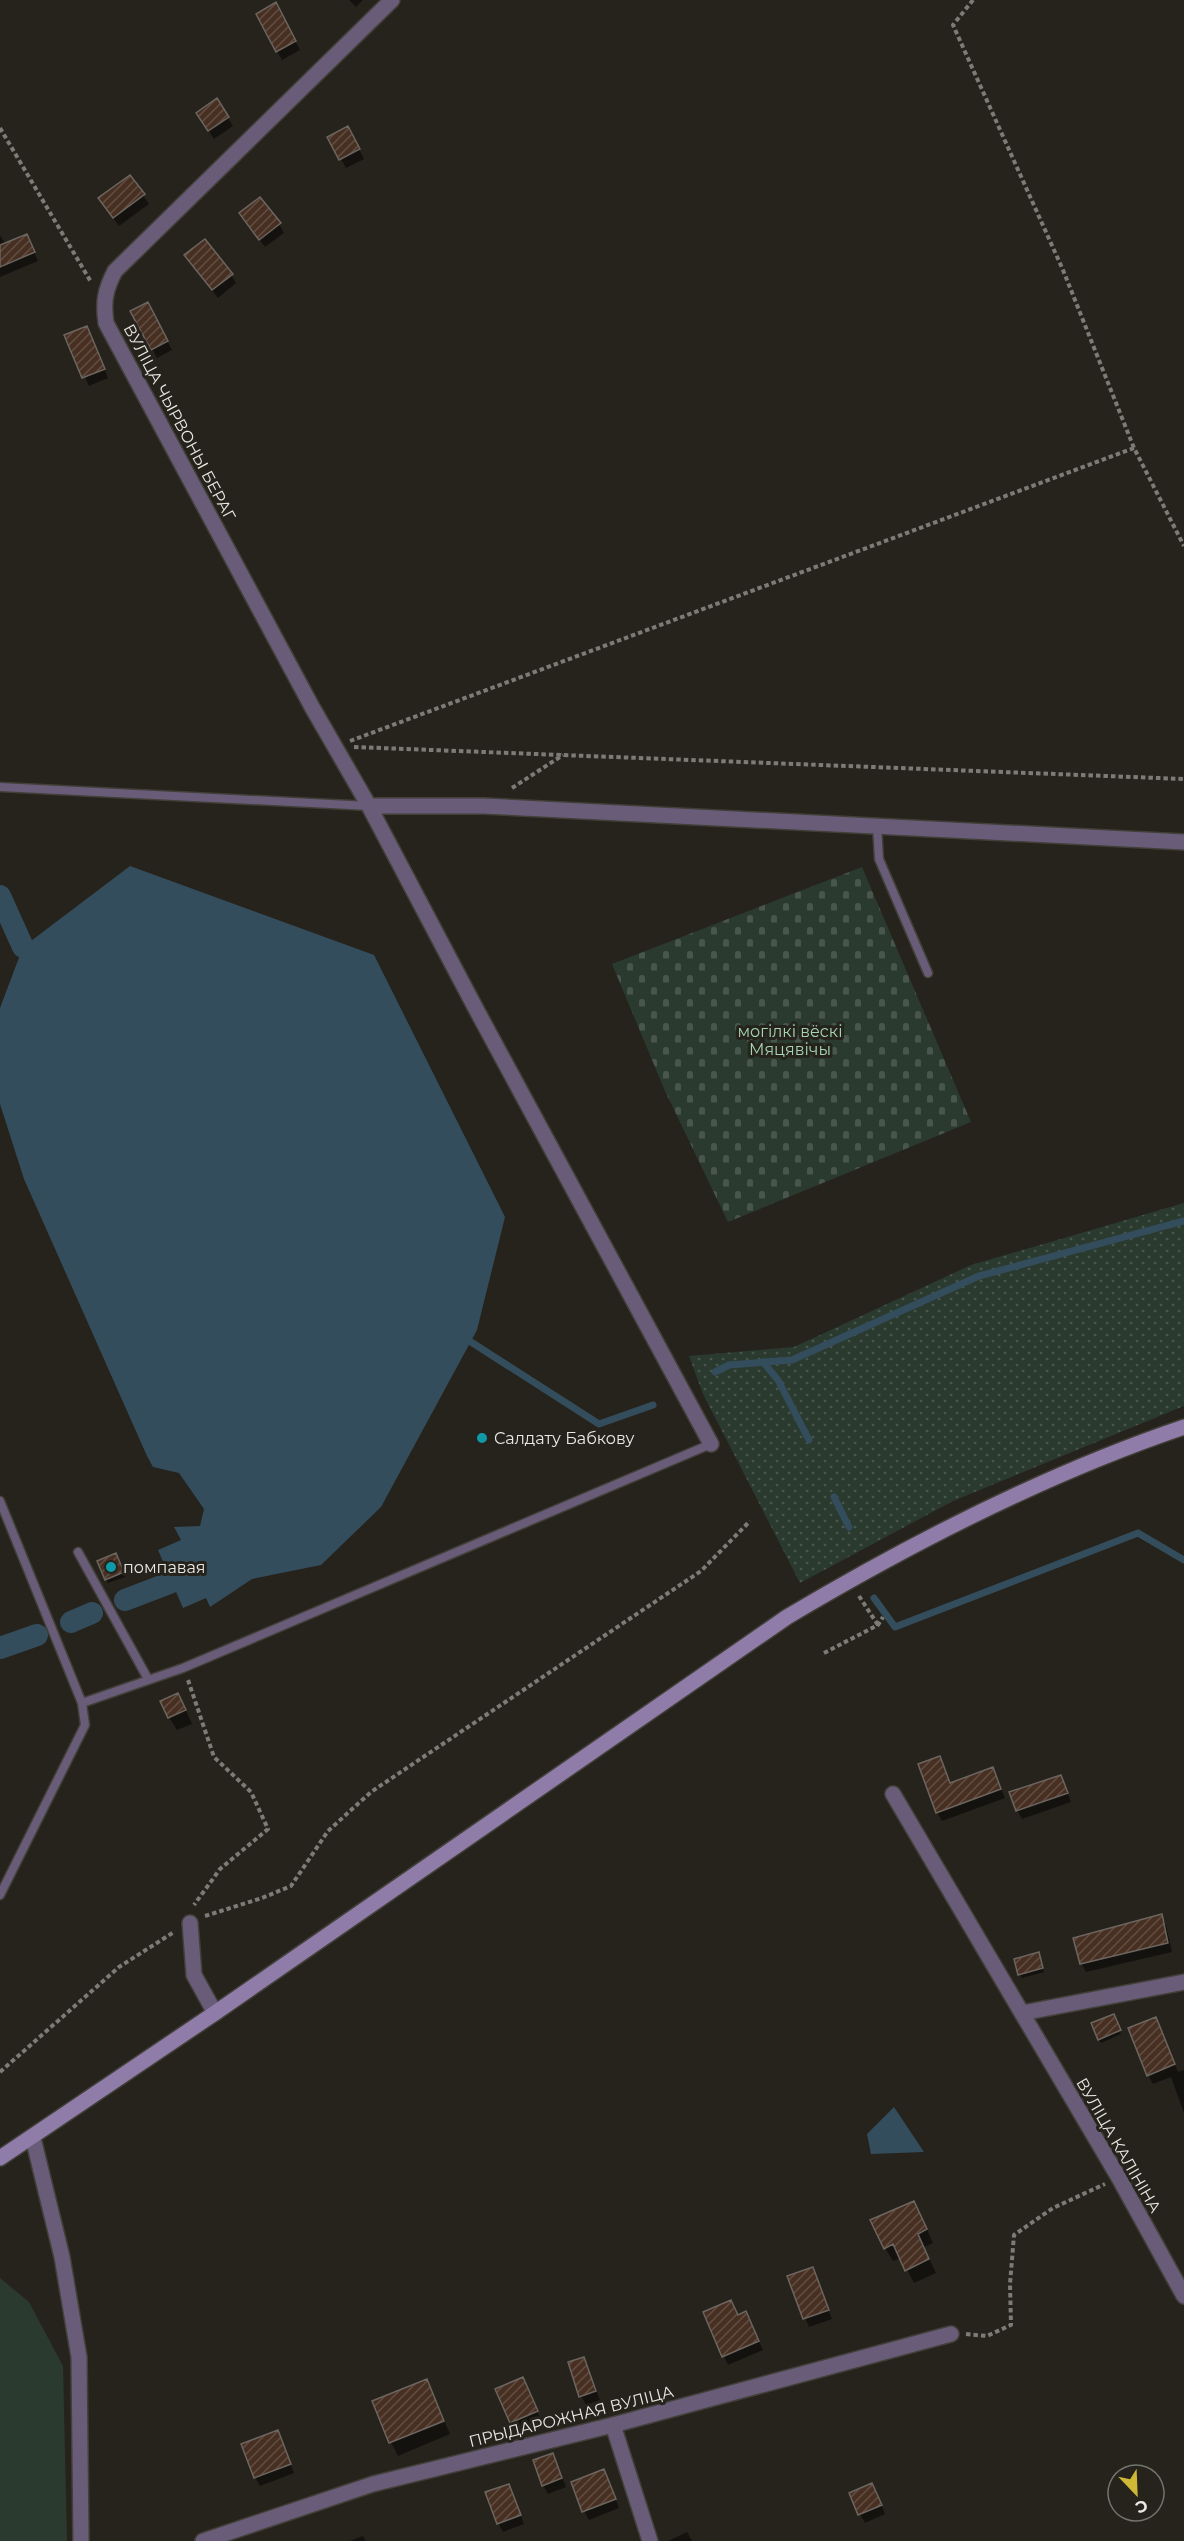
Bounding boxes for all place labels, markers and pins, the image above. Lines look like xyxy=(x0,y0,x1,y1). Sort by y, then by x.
place label: Салдату Бабкову xyxy=(494,1429,635,1448)
marker: Салдату Бабкову xyxy=(475,1431,489,1445)
place label: помпавая xyxy=(123,1558,205,1577)
marker: помпавая xyxy=(104,1560,118,1574)

